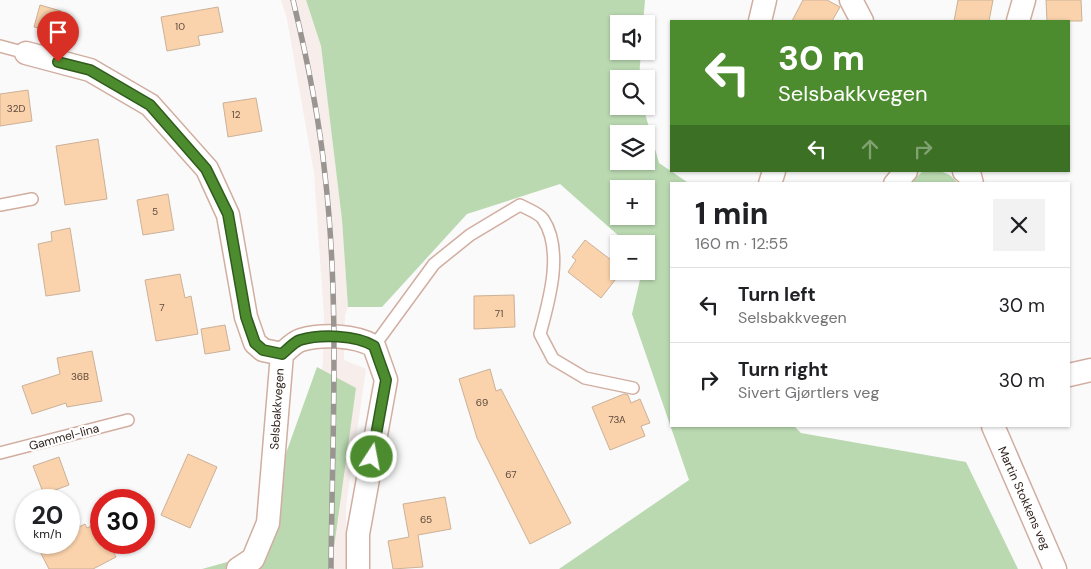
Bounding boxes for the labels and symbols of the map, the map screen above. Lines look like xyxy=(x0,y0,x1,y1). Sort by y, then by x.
pin xyxy=(37,11,79,62)
house number: 10 xyxy=(175,20,185,33)
house number: 32D xyxy=(7,102,25,115)
house number: 12 xyxy=(232,108,241,121)
house number: 5 xyxy=(152,205,158,218)
house number: 7 xyxy=(159,301,165,314)
house number: 71 xyxy=(495,307,503,320)
street label: Selsbakkvegen xyxy=(266,368,288,450)
house number: 36B xyxy=(71,370,89,383)
house number: 69 xyxy=(476,396,488,409)
house number: 73A xyxy=(608,413,626,426)
street label: Gammel-lina xyxy=(27,420,101,454)
position arrow xyxy=(345,430,397,482)
street label: Martin Stokkens veg xyxy=(994,444,1054,552)
house number: 67 xyxy=(505,468,517,481)
speed limit sign: 30 xyxy=(90,489,155,554)
house number: 65 xyxy=(420,513,432,526)

